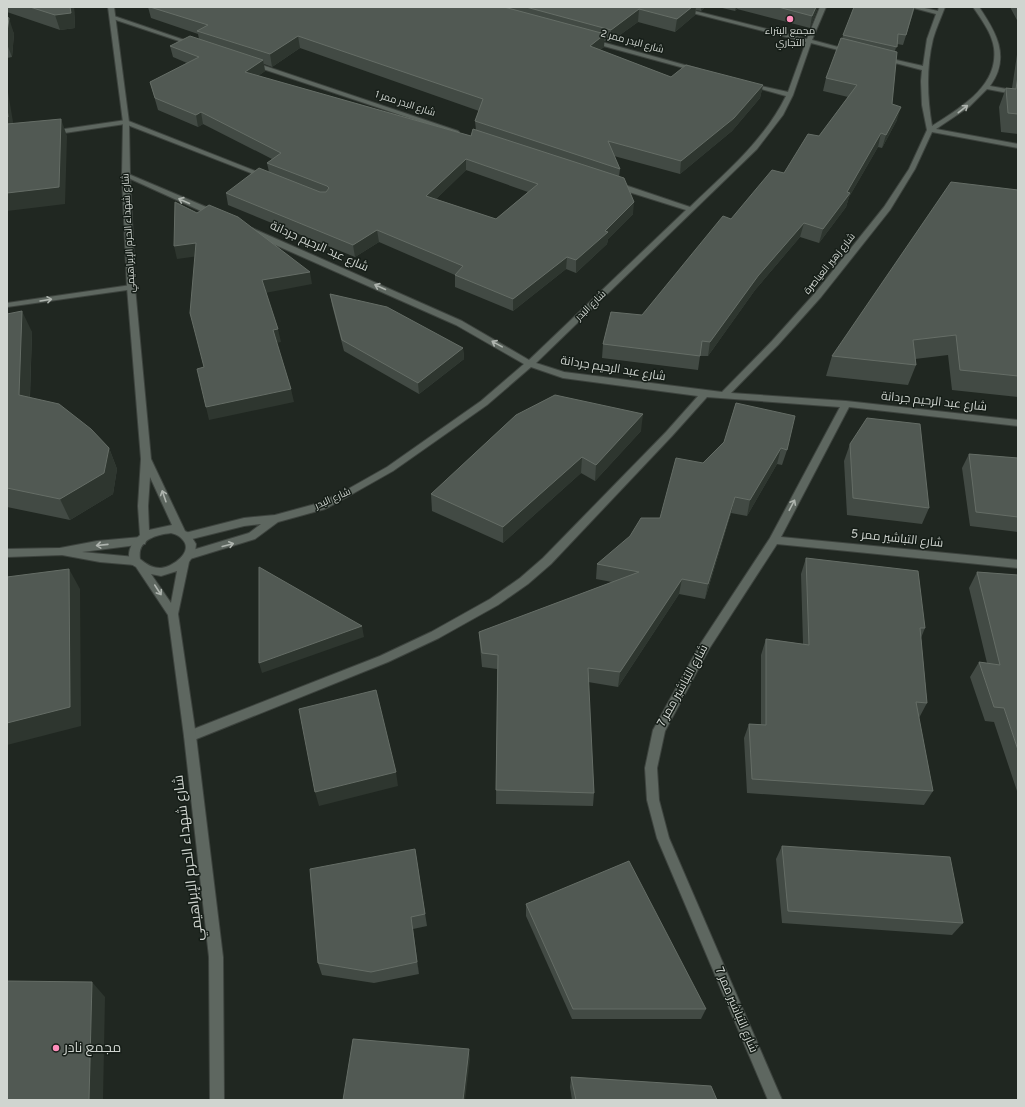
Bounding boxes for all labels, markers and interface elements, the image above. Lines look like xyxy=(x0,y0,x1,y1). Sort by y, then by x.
marker: مجمع البتراء التجاري xyxy=(785,14,795,24)
place label: مجمع البتراء التجاري xyxy=(765,25,815,50)
street label: شارع البدر ممر 2 xyxy=(599,27,665,57)
street label: شارع البدر ممر 1 xyxy=(373,88,437,120)
one-way arrow xyxy=(957,104,968,113)
street label: شارع شهداء الحرم الإبراهيمي xyxy=(119,173,139,293)
one-way arrow xyxy=(178,196,190,204)
street label: شارع عبد الرحيم جردانة xyxy=(267,218,371,276)
street label: شارع زهير العياصرة xyxy=(801,231,859,297)
one-way arrow xyxy=(374,283,386,291)
street label: شارع البدر xyxy=(572,288,609,325)
one-way arrow xyxy=(39,295,52,303)
one-way arrow xyxy=(491,339,503,347)
street label: شارع عبد الرحيم جردانة xyxy=(559,353,667,385)
street label: شارع عبد الرحيم جردانة xyxy=(880,388,988,416)
street label: شارع البدر xyxy=(312,485,353,513)
one-way arrow xyxy=(160,490,167,503)
one-way arrow xyxy=(789,500,796,512)
street label: شارع التباشير ممر 5 xyxy=(850,526,944,552)
one-way arrow xyxy=(96,541,109,549)
one-way arrow xyxy=(221,541,234,548)
one-way arrow xyxy=(154,585,162,596)
street label: شارع التباشير ممر 7 xyxy=(654,642,712,730)
street label: شارع شهداء الحرم الإبراهيمي xyxy=(170,774,210,942)
street label: شارع التباشير ممر 7 xyxy=(711,965,761,1055)
place label: مجمع نادر xyxy=(63,1040,121,1057)
marker: مجمع نادر xyxy=(51,1043,61,1053)

